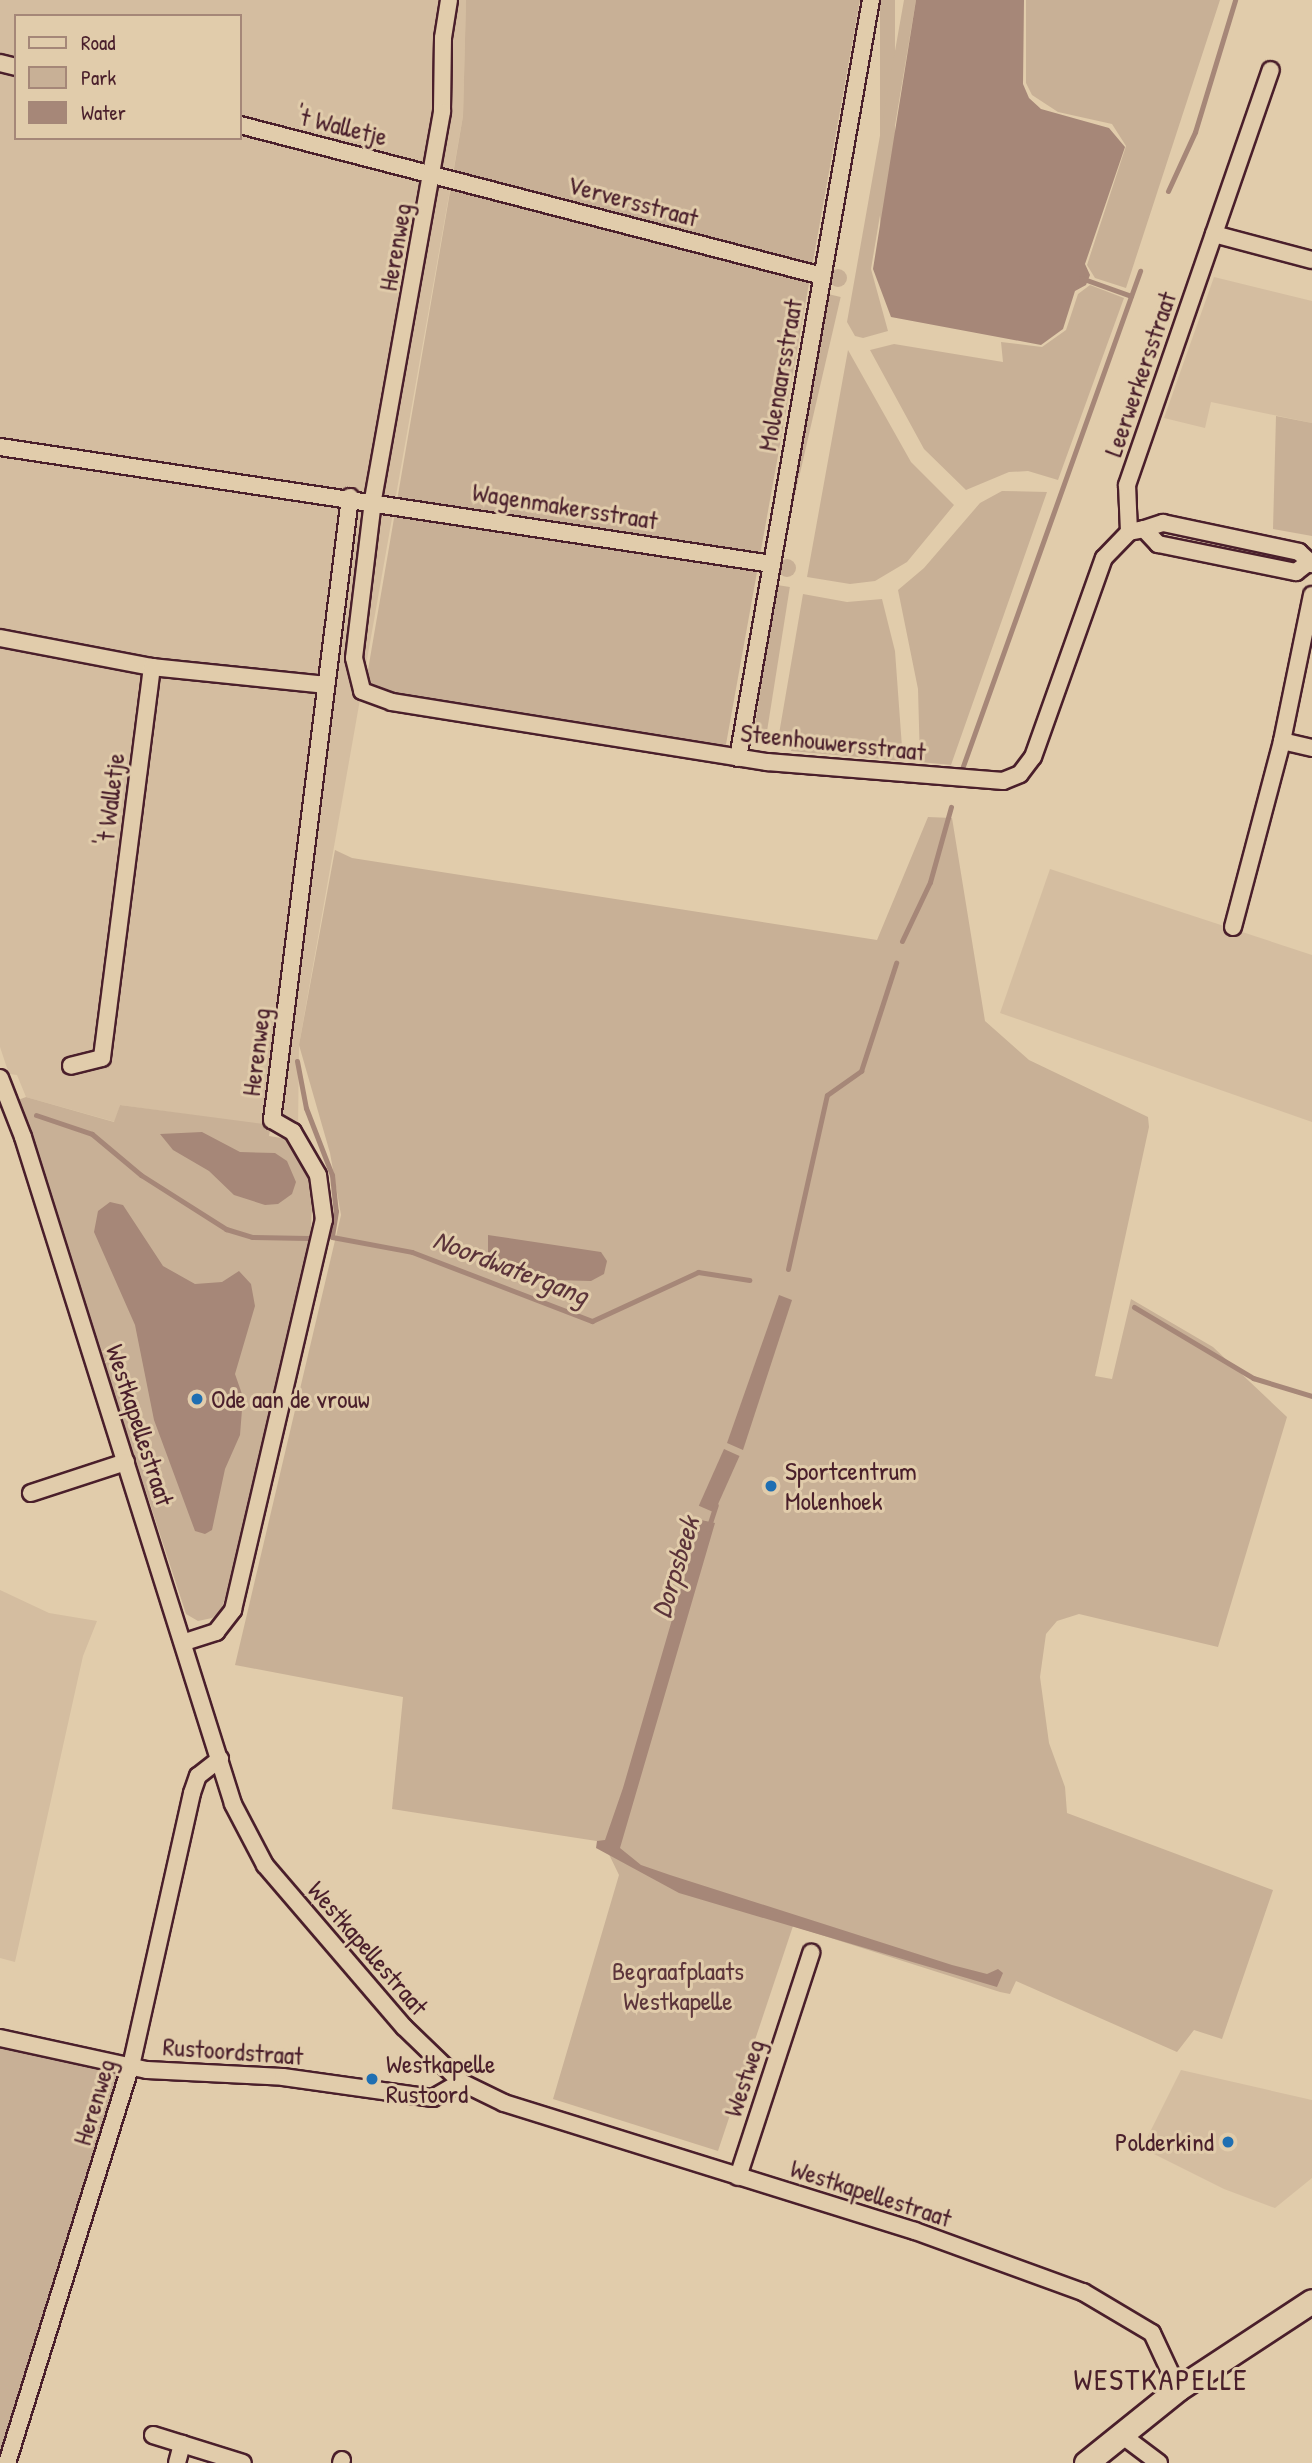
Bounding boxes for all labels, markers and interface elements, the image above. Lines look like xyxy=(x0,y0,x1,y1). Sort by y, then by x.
legend xyxy=(14,14,242,140)
text: Road xyxy=(81,28,115,57)
text: Park xyxy=(81,63,116,92)
text: Water xyxy=(81,98,126,127)
street label: 't Walletje xyxy=(293,100,391,152)
street label: Verversstraat xyxy=(564,169,702,233)
street label: Herenweg xyxy=(372,201,418,293)
street label: Leerwerkersstraat xyxy=(1097,288,1183,460)
street label: Molenaarsstraat xyxy=(751,297,809,453)
street label: Wagenmakersstraat xyxy=(470,476,660,536)
street label: Steenhouwersstraat xyxy=(739,717,927,767)
street label: 't Walletje xyxy=(89,751,131,847)
street label: Herenweg xyxy=(235,1006,277,1098)
water label: Noordwatergang xyxy=(429,1222,593,1312)
street label: Westkapellestraat xyxy=(99,1340,181,1510)
place label: Ode aan de vrouw xyxy=(211,1383,370,1415)
marker: Ode aan de vrouw xyxy=(189,1391,205,1407)
place label: Sportcentrum Molenhoek xyxy=(785,1455,917,1516)
marker: Sportcentrum Molenhoek xyxy=(763,1478,779,1494)
water label: Dorpsbeek xyxy=(644,1513,706,1621)
street label: Westkapellestraat xyxy=(301,1875,435,2021)
park label: Begraafplaats Westkapelle xyxy=(612,1955,744,2016)
street label: Rustoordstraat xyxy=(162,2031,304,2071)
street label: Westweg xyxy=(717,2035,771,2121)
place label: Westkapelle Rustoord xyxy=(386,2048,495,2110)
street label: Herenweg xyxy=(66,2055,122,2149)
marker: Westkapelle Rustoord xyxy=(364,2071,380,2087)
place label: Polderkind xyxy=(1115,2126,1214,2158)
marker: Polderkind xyxy=(1220,2134,1236,2150)
street label: Westkapellestraat xyxy=(786,2152,956,2234)
district label: WESTKAPELLE xyxy=(1075,2361,1247,2397)

